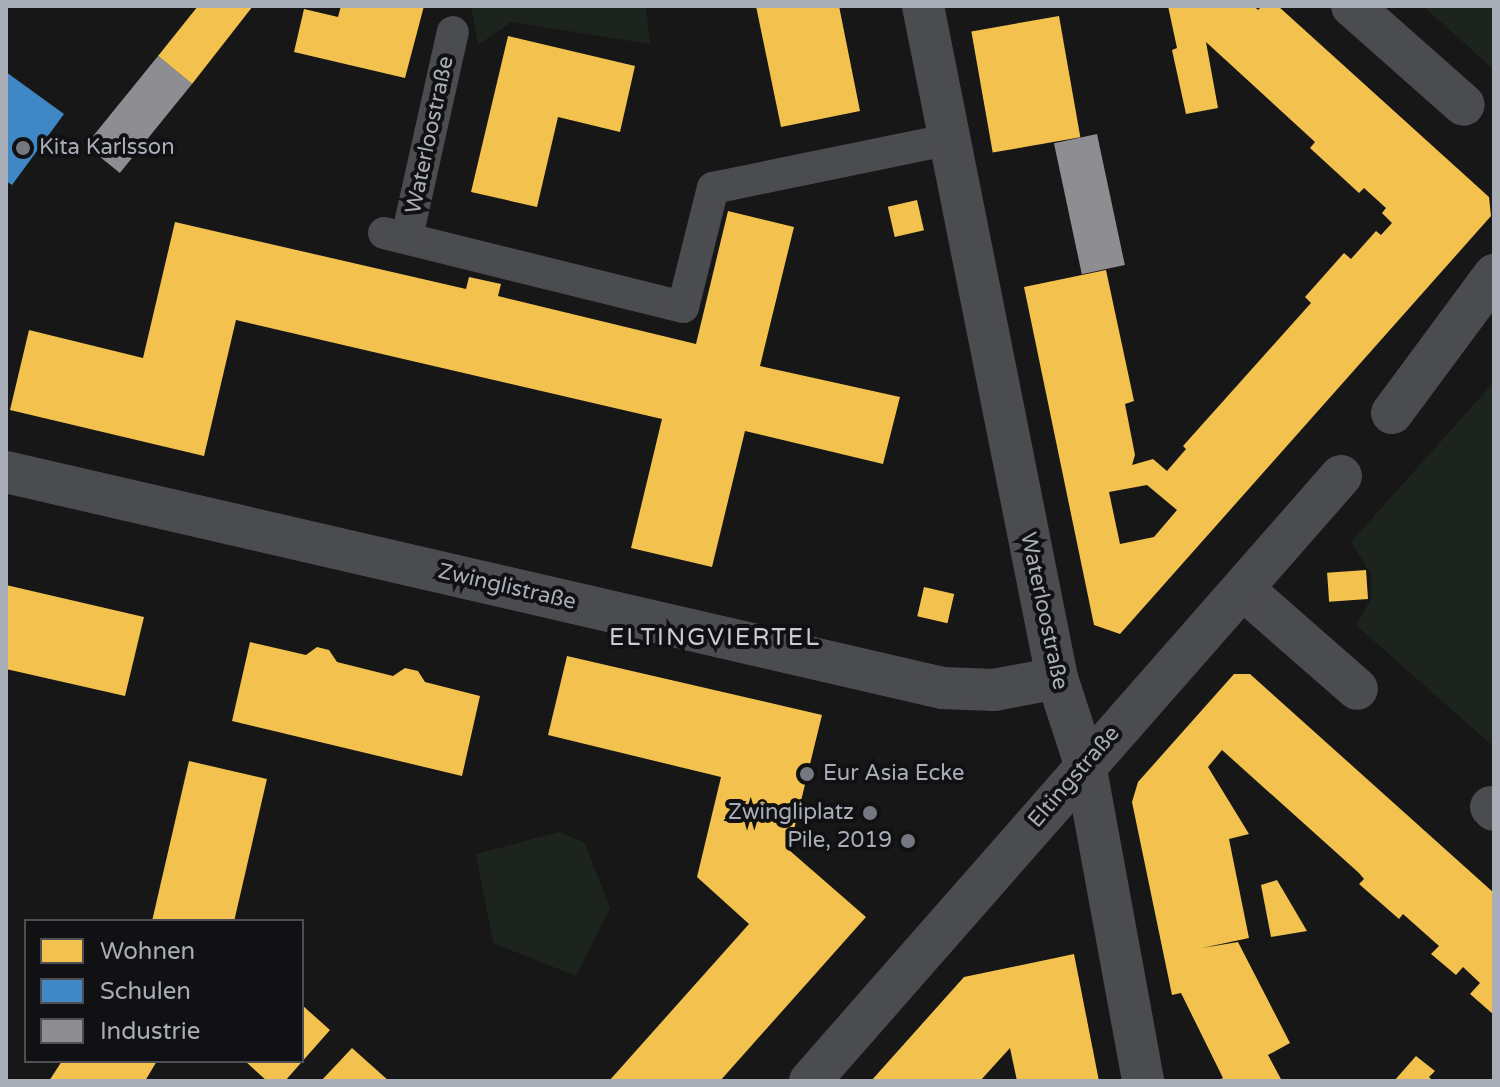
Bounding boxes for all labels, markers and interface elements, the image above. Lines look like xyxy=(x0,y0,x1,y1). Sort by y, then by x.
street label: Waterloostraße xyxy=(400,54,460,216)
place label: Kita Karlsson xyxy=(39,135,175,161)
marker: Kita Karlsson xyxy=(14,139,32,157)
street label: Waterloostraße xyxy=(1014,530,1074,692)
street label: Zwinglistraße xyxy=(435,558,579,616)
district label: ELTINGVIERTEL xyxy=(609,624,821,652)
street label: Eltingstraße xyxy=(1023,721,1125,833)
place label: Eur Asia Ecke xyxy=(823,761,965,787)
marker: Eur Asia Ecke xyxy=(798,765,816,783)
place label: Zwingliplatz xyxy=(728,800,854,826)
marker: Zwingliplatz xyxy=(861,804,879,822)
place label: Pile, 2019 xyxy=(787,828,892,854)
marker: Pile, 2019 xyxy=(899,832,917,850)
legend xyxy=(24,919,304,1063)
text: Wohnen xyxy=(100,937,195,966)
text: Schulen xyxy=(100,977,191,1006)
text: Industrie xyxy=(100,1017,200,1046)

